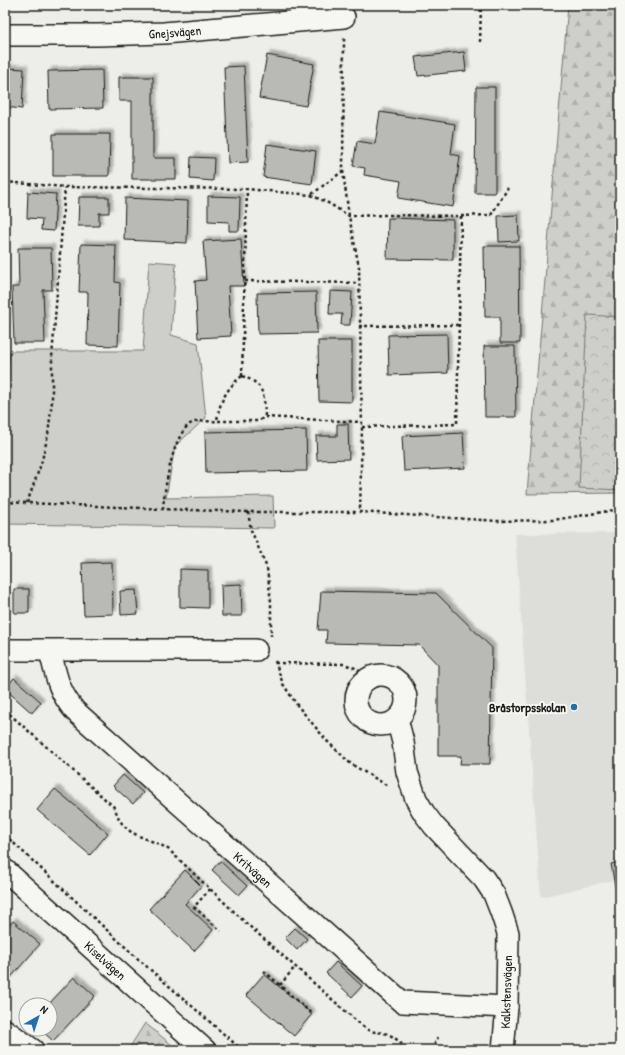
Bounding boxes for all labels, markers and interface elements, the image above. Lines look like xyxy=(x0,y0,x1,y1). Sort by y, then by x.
street label: Gnejsvägen xyxy=(148,21,202,42)
place label: Bråstorpsskolan xyxy=(489,698,566,717)
marker: Bråstorpsskolan xyxy=(569,702,579,712)
street label: Kritvägen xyxy=(230,847,276,892)
street label: Kiselvägen xyxy=(81,937,130,984)
street label: Kalkstensvägen xyxy=(496,955,516,1029)
north arrow xyxy=(18,997,58,1037)
text: N xyxy=(38,1002,51,1017)

